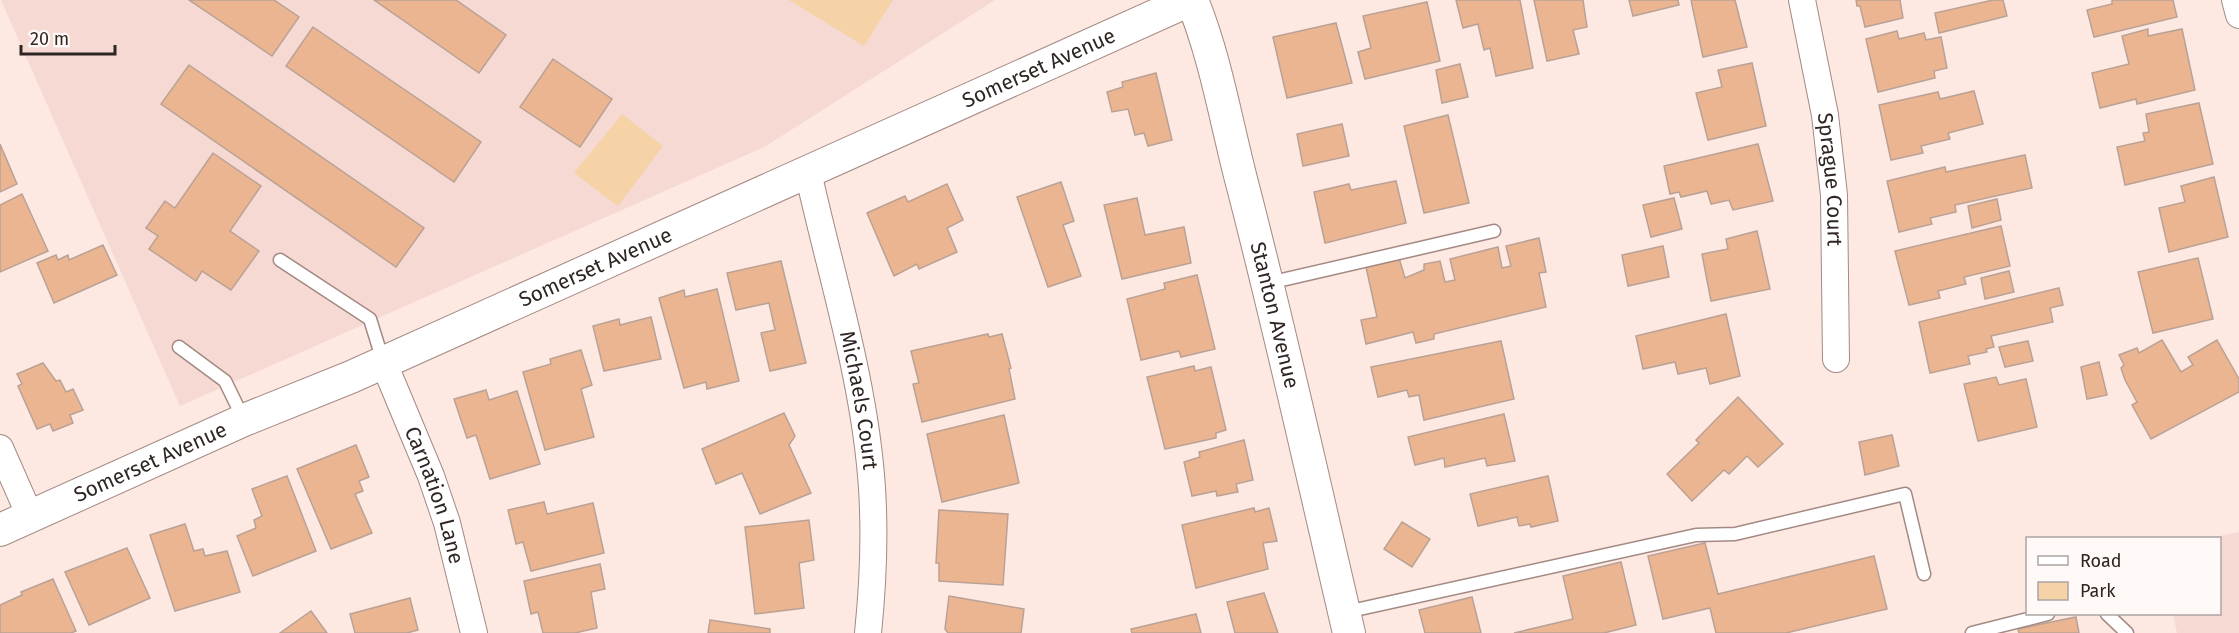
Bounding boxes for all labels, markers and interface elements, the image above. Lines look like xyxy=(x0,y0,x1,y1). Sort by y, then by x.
scale bar xyxy=(21,18,116,56)
street label: Somerset Avenue xyxy=(958,22,1119,114)
text: 20 m xyxy=(30,28,69,50)
street label: Sprague Court xyxy=(1812,111,1848,247)
street label: Somerset Avenue xyxy=(515,221,676,313)
street label: Stanton Avenue xyxy=(1245,239,1305,391)
street label: Michaels Court xyxy=(834,328,884,471)
street label: Somerset Avenue xyxy=(70,416,231,508)
street label: Carnation Lane xyxy=(399,422,470,567)
legend xyxy=(2026,537,2221,615)
text: Road xyxy=(2080,550,2122,572)
text: Park xyxy=(2080,580,2116,602)

